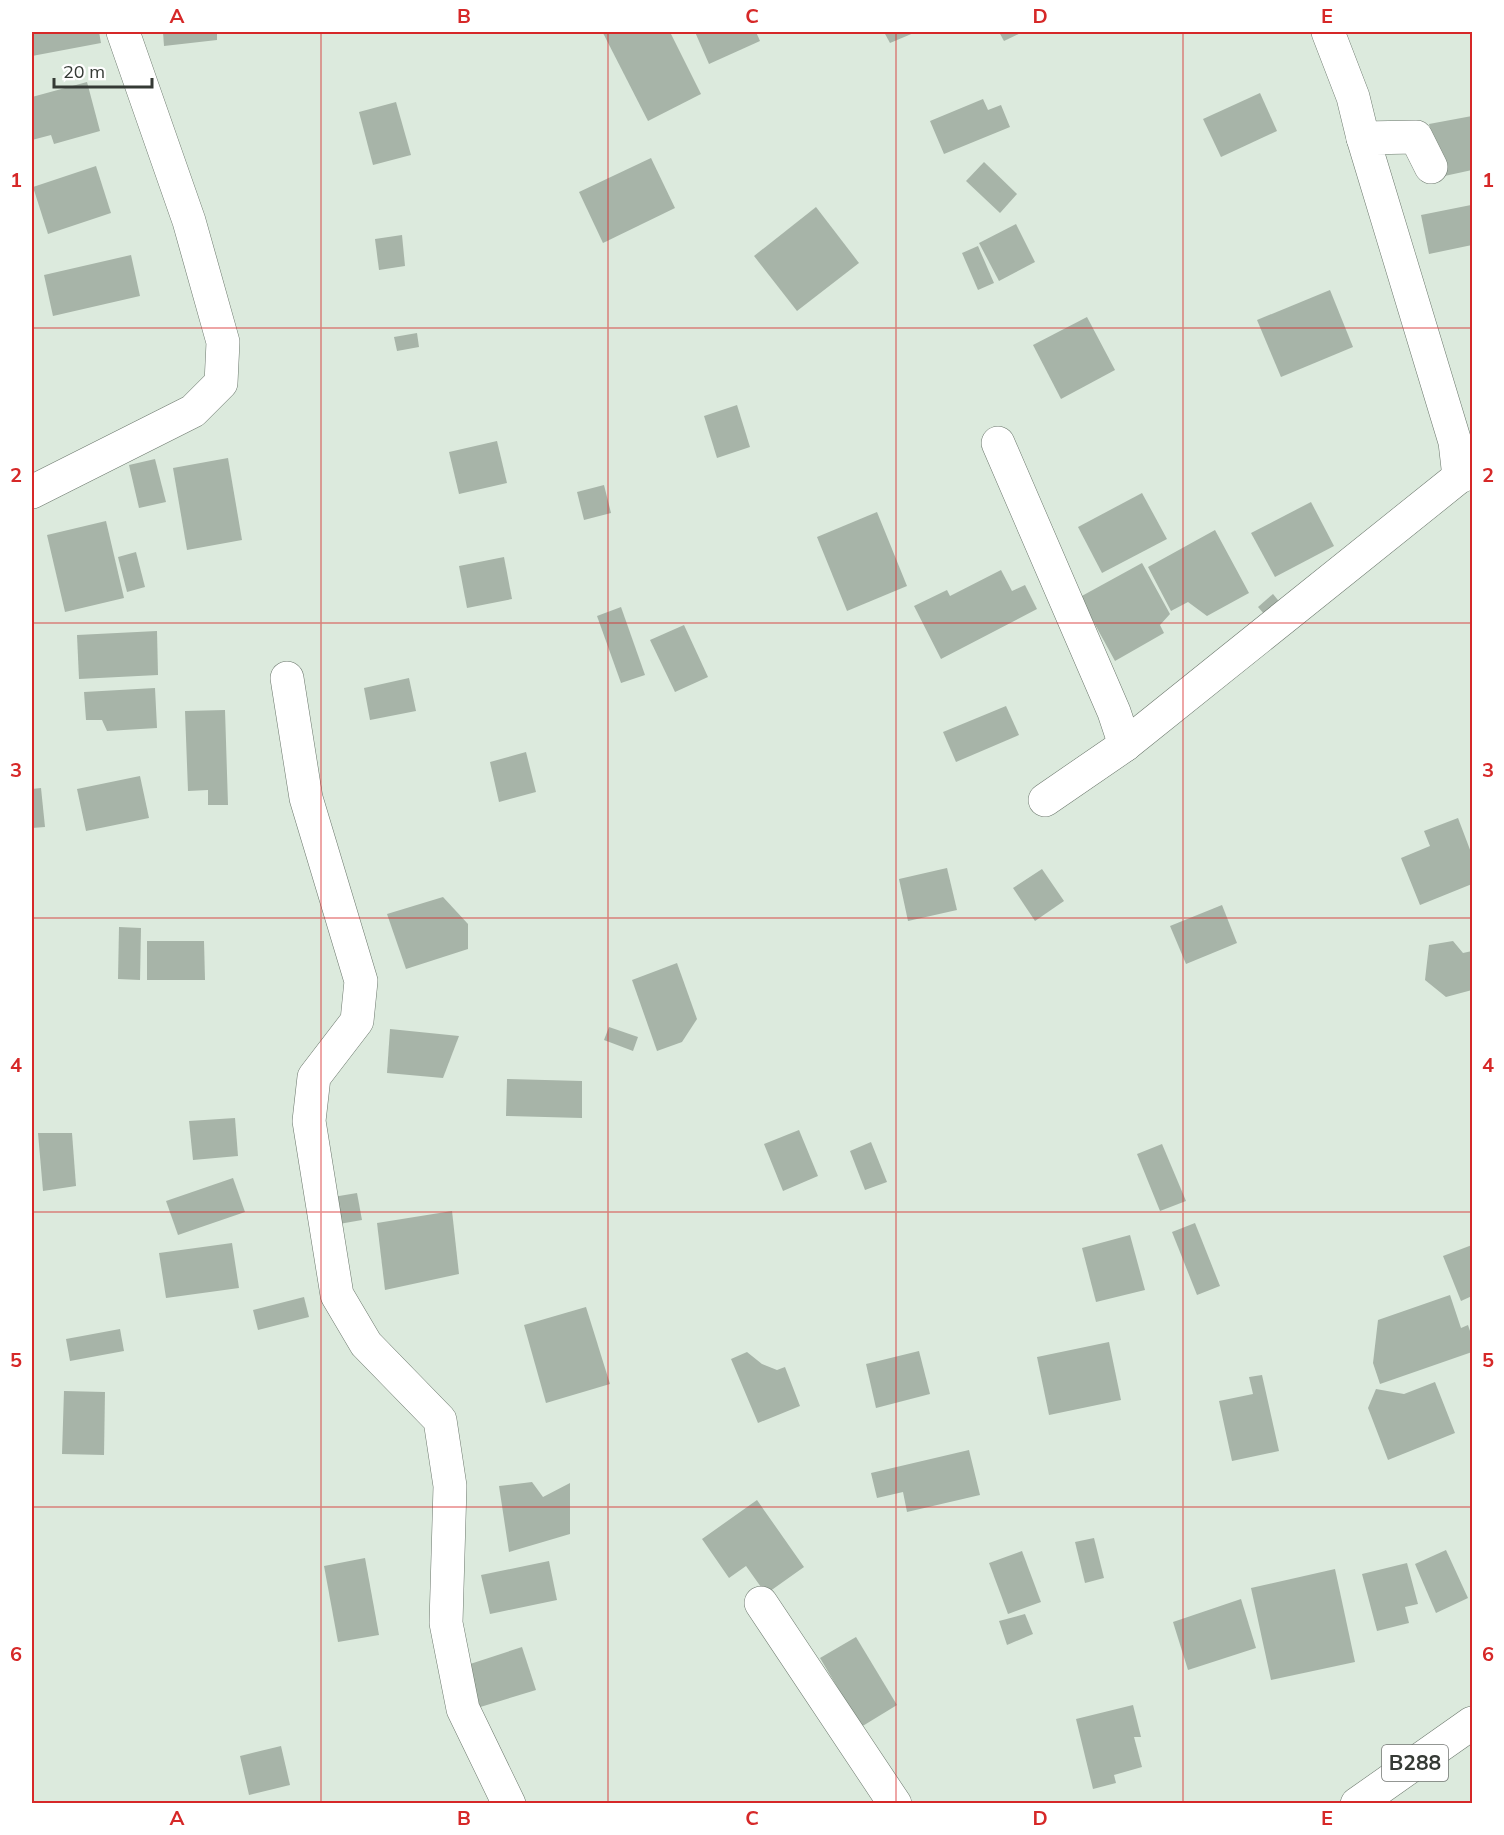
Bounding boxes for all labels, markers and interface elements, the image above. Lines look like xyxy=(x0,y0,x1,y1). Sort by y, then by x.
text: A xyxy=(170,3,185,28)
text: B xyxy=(457,3,471,28)
text: C xyxy=(745,3,759,28)
text: D xyxy=(1032,3,1048,28)
text: E xyxy=(1321,3,1333,28)
scale bar xyxy=(54,51,152,89)
text: 20 m xyxy=(63,60,105,83)
text: 1 xyxy=(10,167,22,192)
text: 1 xyxy=(1482,167,1494,192)
text: 2 xyxy=(10,462,22,487)
text: 2 xyxy=(1482,462,1494,487)
text: 3 xyxy=(10,757,22,782)
text: 3 xyxy=(1482,757,1494,782)
text: 4 xyxy=(10,1052,22,1077)
text: 4 xyxy=(1482,1052,1494,1077)
text: 5 xyxy=(10,1347,22,1372)
text: 5 xyxy=(1482,1347,1494,1372)
text: 6 xyxy=(10,1641,22,1666)
text: 6 xyxy=(1482,1641,1494,1666)
road number: B288 xyxy=(1382,1745,1448,1781)
text: A xyxy=(170,1805,185,1830)
text: B xyxy=(457,1805,471,1830)
text: C xyxy=(745,1805,759,1830)
text: D xyxy=(1032,1805,1048,1830)
text: E xyxy=(1321,1805,1333,1830)

